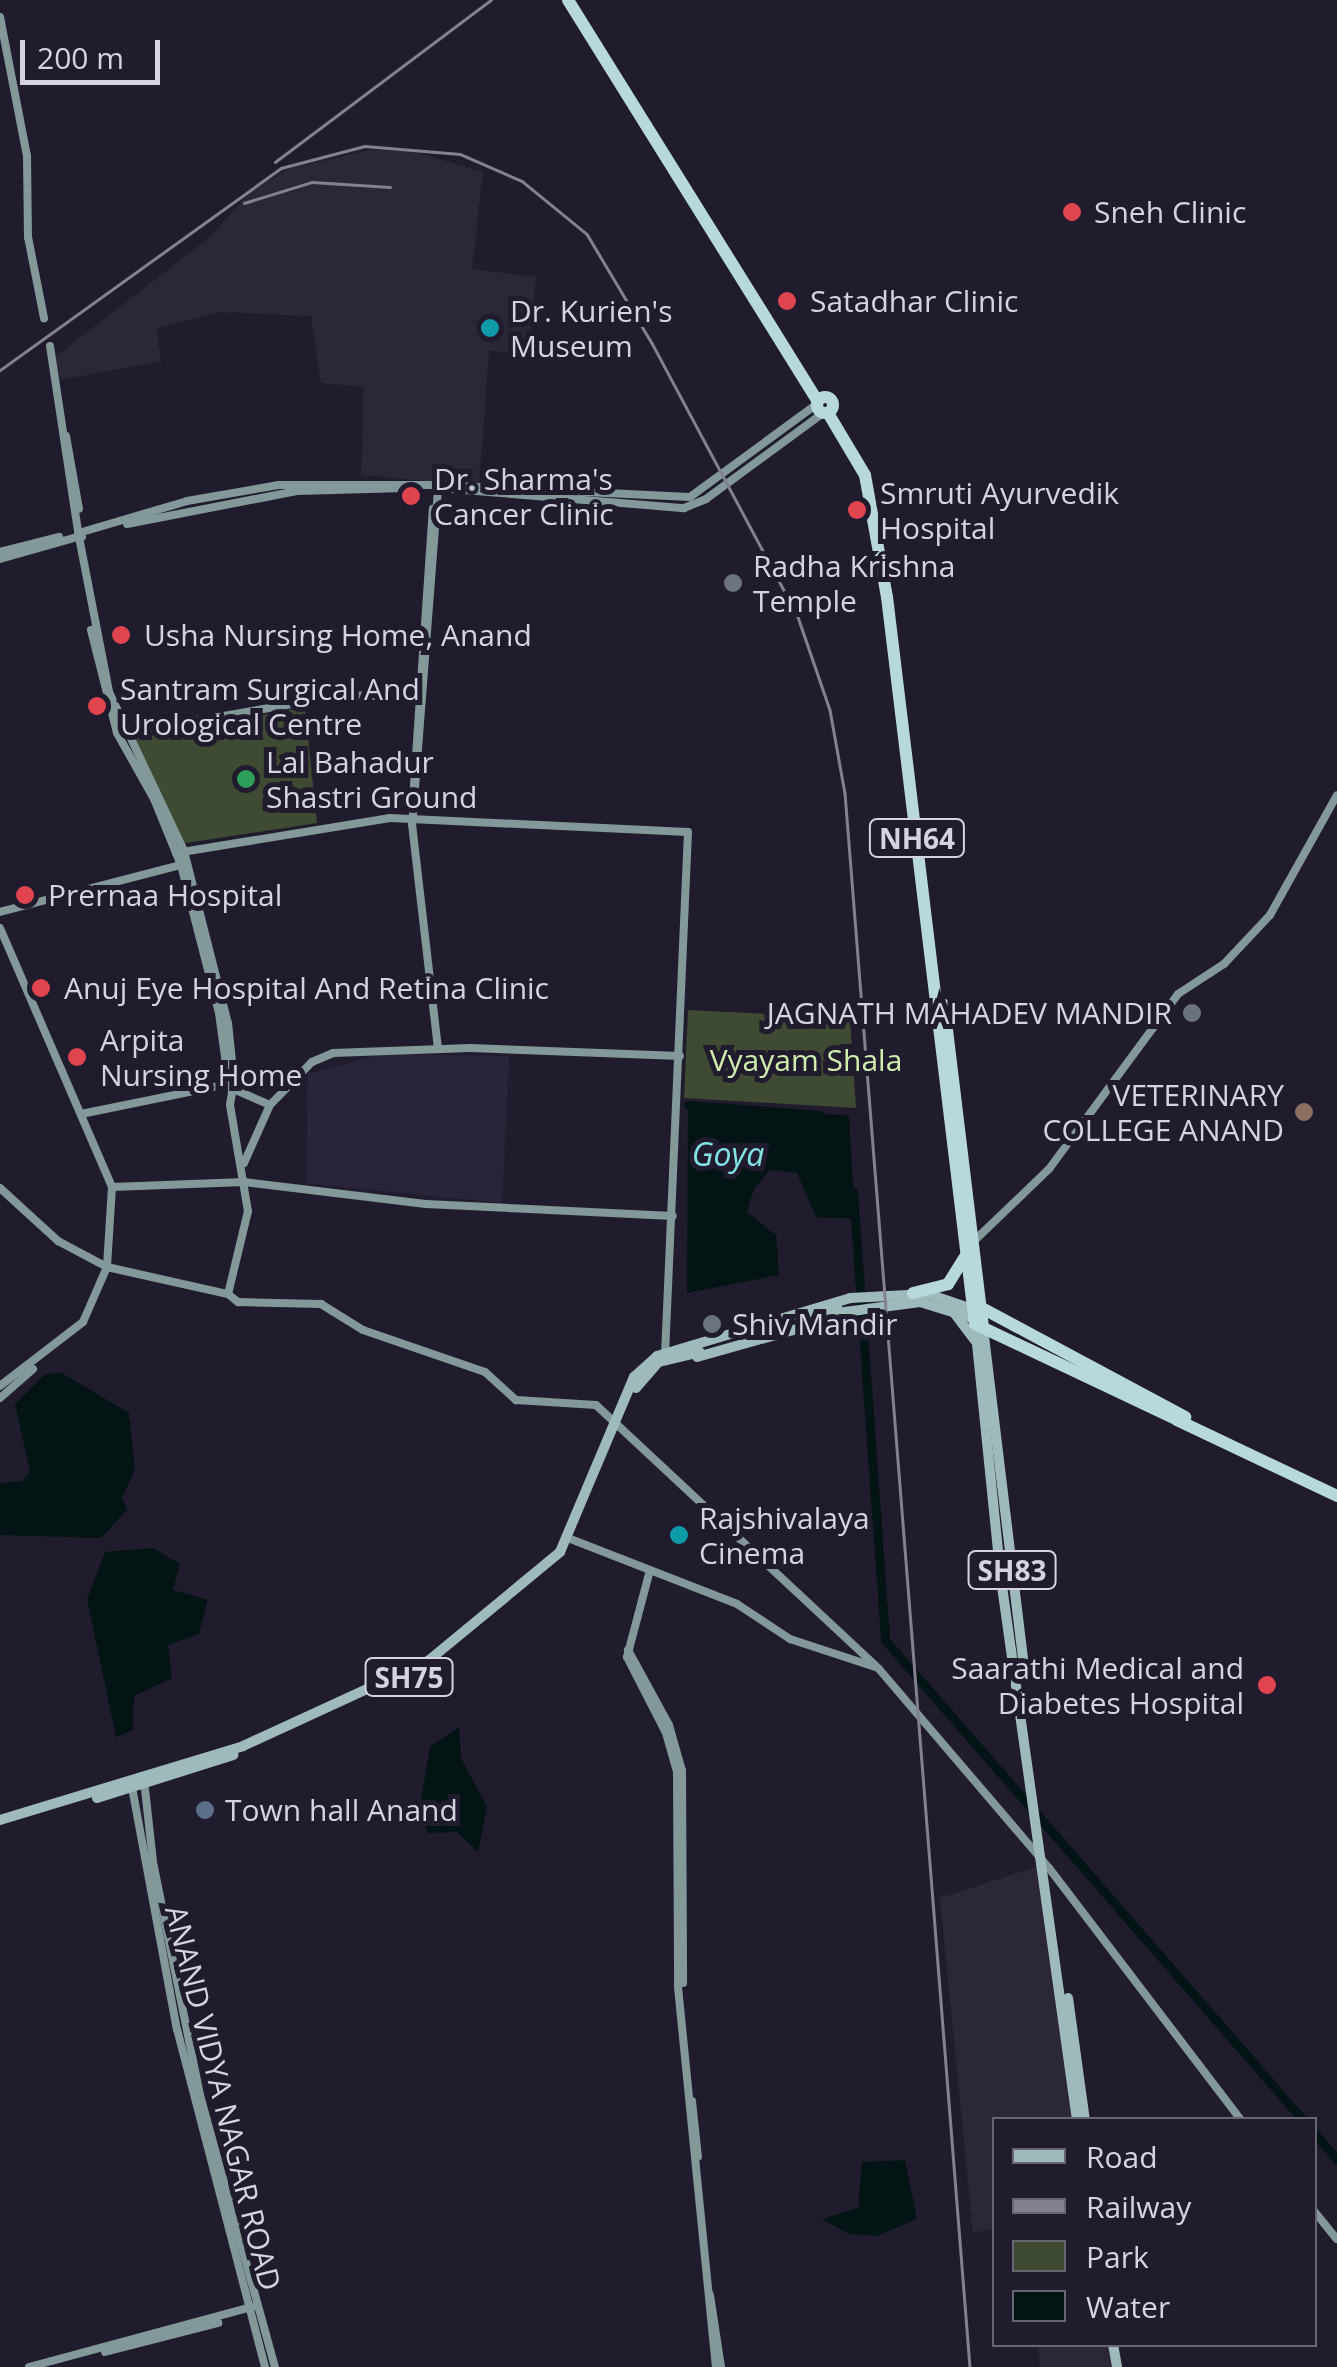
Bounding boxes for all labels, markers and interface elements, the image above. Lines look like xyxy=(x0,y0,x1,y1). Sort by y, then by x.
scale bar xyxy=(25,20,165,82)
text: 200 m xyxy=(37,37,124,78)
place label: Sneh Clinic xyxy=(1094,194,1246,230)
marker: Sneh Clinic xyxy=(1059,199,1085,225)
place label: Satadhar Clinic xyxy=(810,283,1018,319)
marker: Satadhar Clinic xyxy=(774,288,800,314)
place label: Dr. Kurien's Museum xyxy=(510,293,672,364)
marker: Dr. Kurien's Museum xyxy=(479,317,501,339)
place label: Dr. Sharma's Cancer Clinic xyxy=(434,461,614,532)
place label: Smruti Ayurvedik Hospital xyxy=(880,475,1119,546)
marker: Dr. Sharma's Cancer Clinic xyxy=(398,483,424,509)
marker: Smruti Ayurvedik Hospital xyxy=(844,497,870,523)
place label: Radha Krishna Temple xyxy=(753,548,955,618)
marker: Radha Krishna Temple xyxy=(722,572,744,594)
place label: Usha Nursing Home, Anand xyxy=(144,617,532,653)
marker: Usha Nursing Home, Anand xyxy=(108,622,134,648)
place label: Santram Surgical And Urological Centre xyxy=(120,671,420,742)
marker: Santram Surgical And Urological Centre xyxy=(84,693,110,719)
place label: Lal Bahadur Shastri Ground xyxy=(266,744,477,814)
marker: Lal Bahadur Shastri Ground xyxy=(235,768,257,790)
road number: NH64 xyxy=(867,815,967,861)
place label: Prernaa Hospital xyxy=(48,877,282,913)
marker: Prernaa Hospital xyxy=(12,882,38,908)
place label: Anuj Eye Hospital And Retina Clinic xyxy=(64,970,549,1006)
marker: Anuj Eye Hospital And Retina Clinic xyxy=(28,975,54,1001)
place label: JAGNATH MAHADEV MANDIR xyxy=(767,995,1172,1031)
marker: JAGNATH MAHADEV MANDIR xyxy=(1181,1002,1203,1024)
place label: Arpita Nursing Home xyxy=(100,1022,302,1092)
park label: Vyayam Shala xyxy=(710,1042,902,1078)
marker: Arpita Nursing Home xyxy=(64,1044,90,1070)
place label: VETERINARY COLLEGE ANAND xyxy=(1043,1077,1284,1148)
marker: VETERINARY COLLEGE ANAND xyxy=(1293,1101,1315,1123)
water label: Goya xyxy=(692,1135,764,1173)
place label: Shiv Mandir xyxy=(732,1306,897,1342)
marker: Shiv Mandir xyxy=(701,1313,723,1335)
place label: Rajshivalaya Cinema xyxy=(699,1500,870,1570)
marker: Rajshivalaya Cinema xyxy=(668,1524,690,1546)
road number: SH83 xyxy=(967,1547,1057,1593)
place label: Saarathi Medical and Diabetes Hospital xyxy=(951,1650,1244,1720)
road number: SH75 xyxy=(364,1654,454,1700)
marker: Saarathi Medical and Diabetes Hospital xyxy=(1254,1672,1280,1698)
place label: Town hall Anand xyxy=(225,1792,458,1828)
marker: Town hall Anand xyxy=(194,1799,216,1821)
street label: ANAND VIDYA NAGAR ROAD xyxy=(158,1902,288,2294)
legend xyxy=(992,2117,1317,2347)
text: Road xyxy=(1086,2136,1158,2177)
text: Railway xyxy=(1086,2186,1191,2227)
text: Park xyxy=(1086,2236,1149,2277)
text: Water xyxy=(1086,2286,1170,2327)

